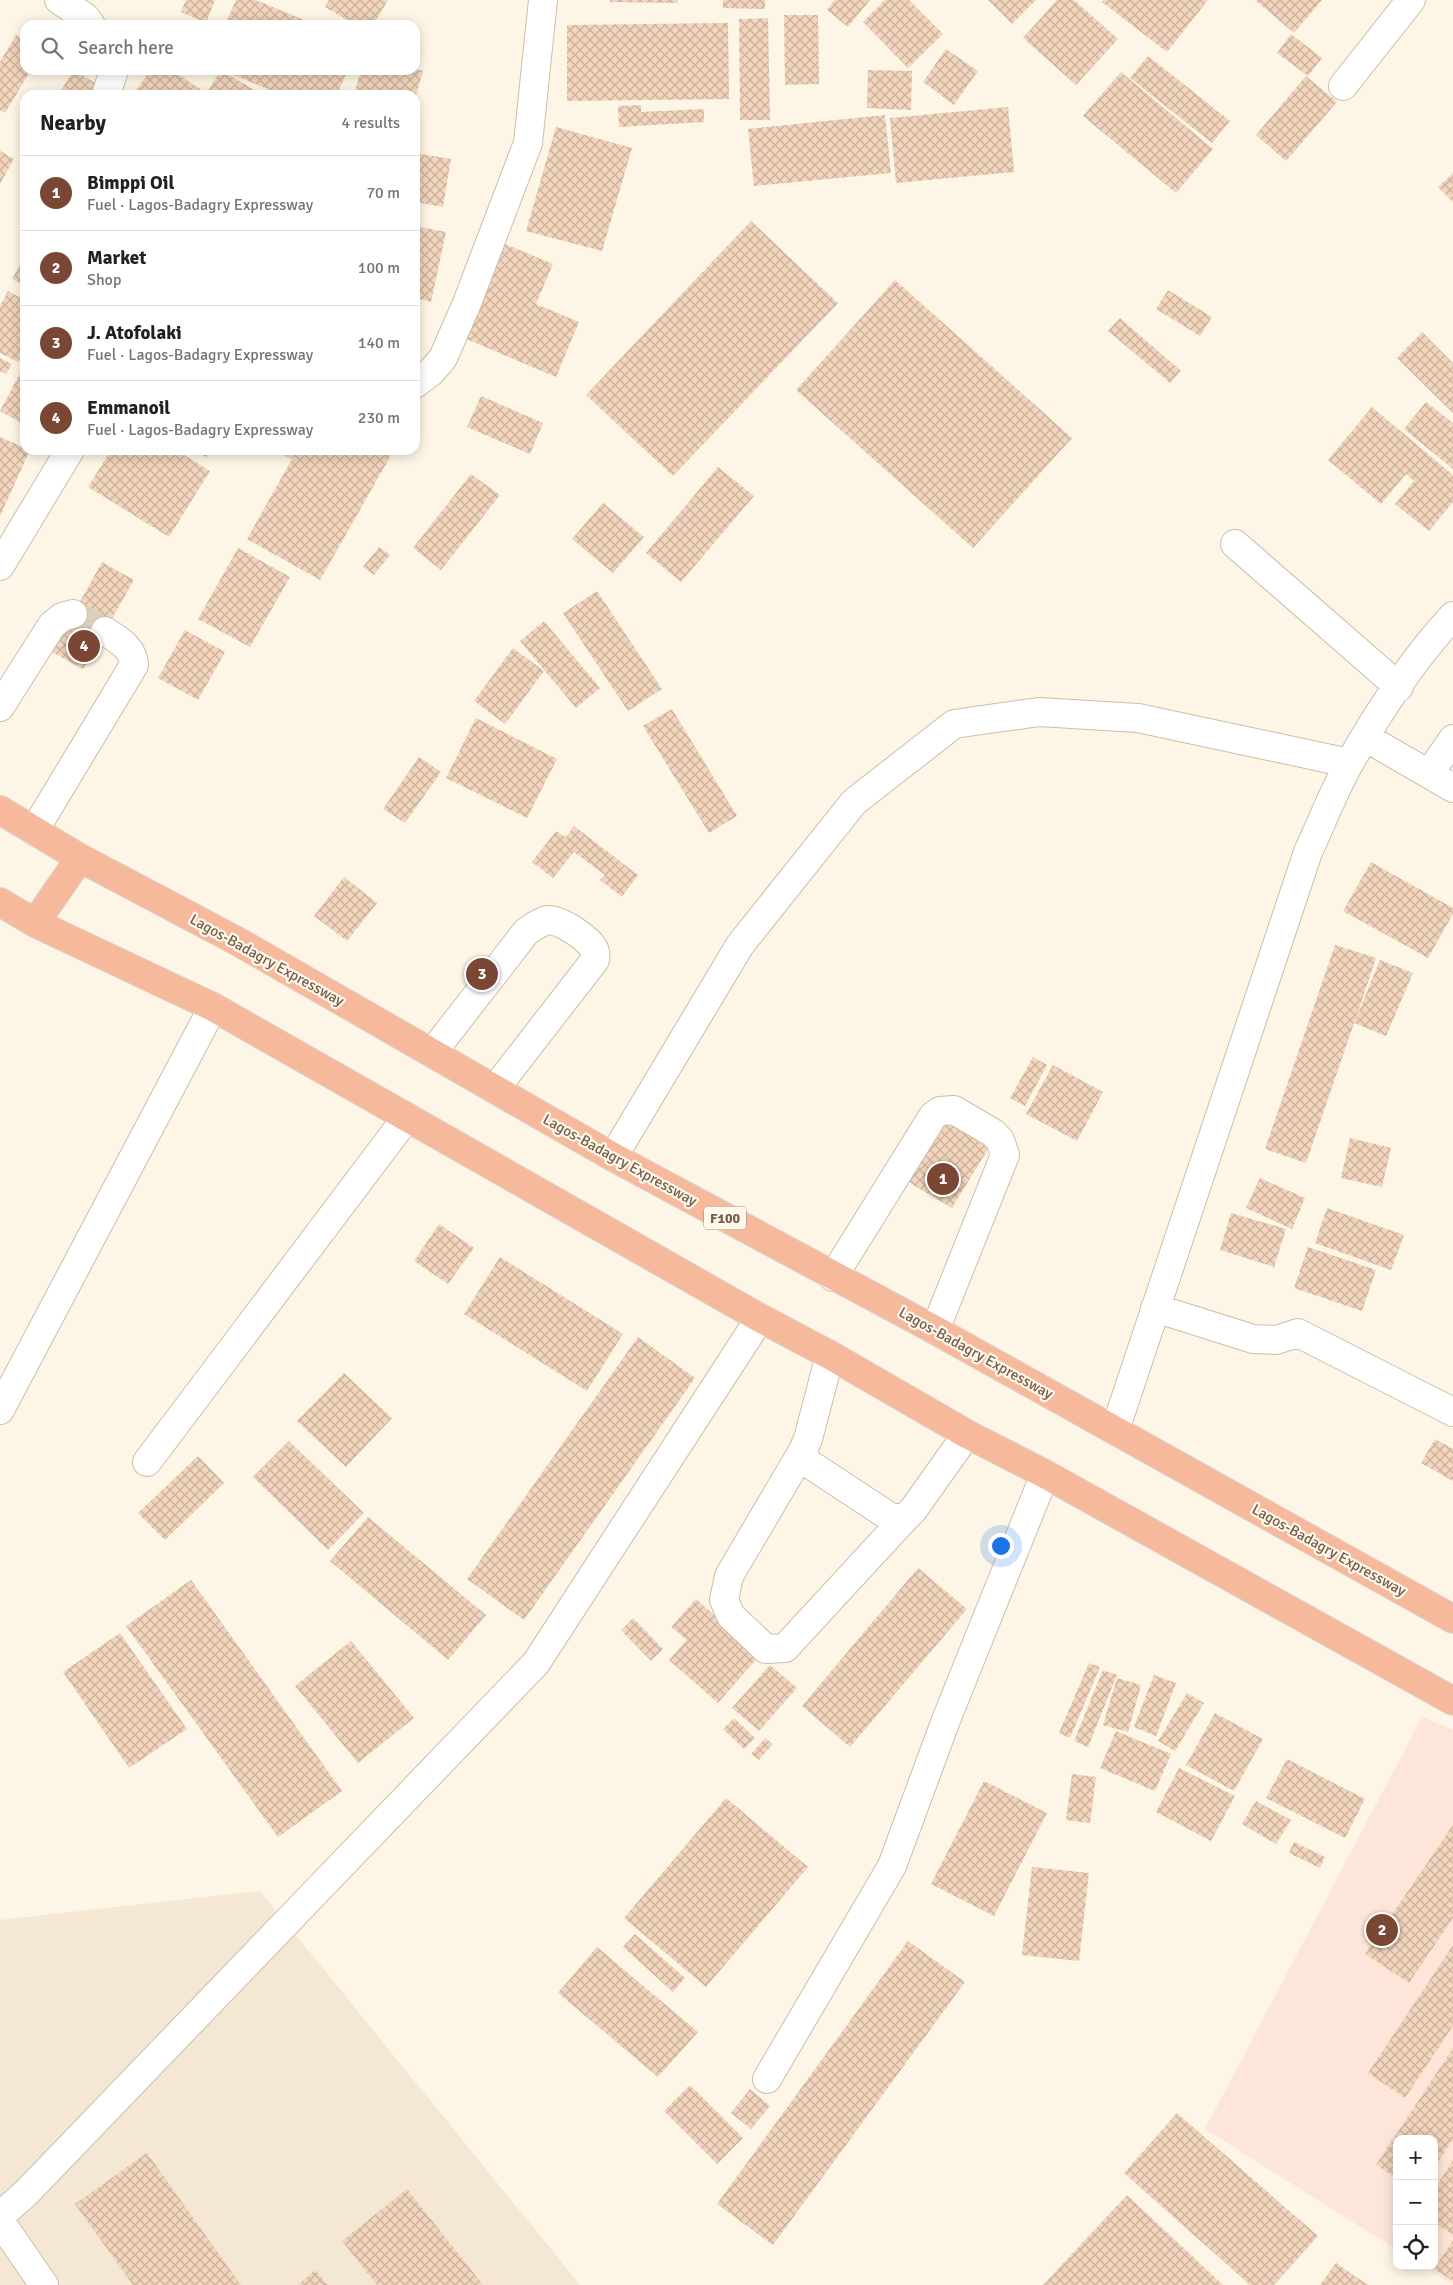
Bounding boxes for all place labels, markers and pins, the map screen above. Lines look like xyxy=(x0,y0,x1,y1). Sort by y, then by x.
pin: 4 xyxy=(68,627,100,665)
pin: 3 xyxy=(466,955,498,993)
pin: 1 xyxy=(927,1160,959,1198)
pin: 2 xyxy=(1366,1911,1398,1949)

